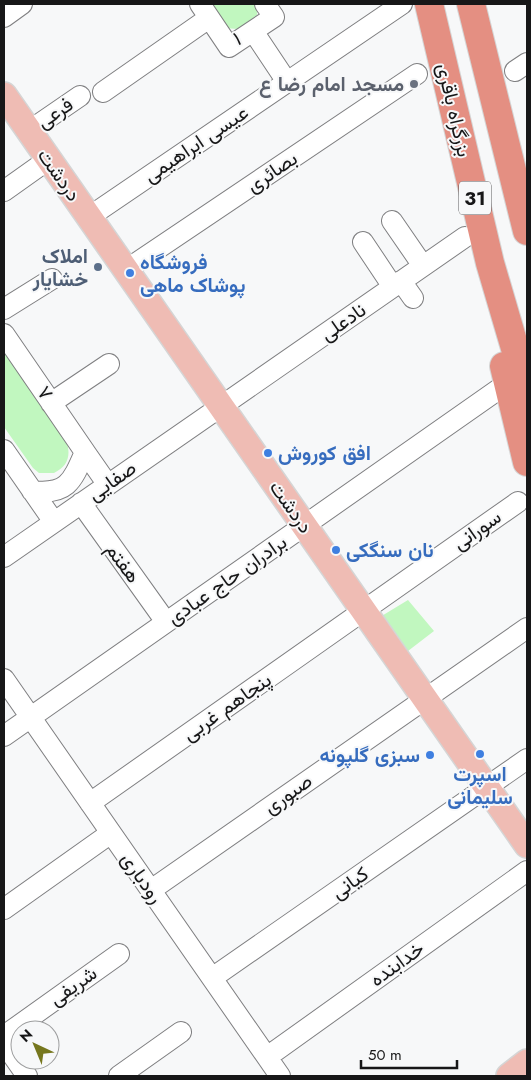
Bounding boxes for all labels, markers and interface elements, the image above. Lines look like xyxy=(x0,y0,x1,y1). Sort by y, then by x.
street label: ۱ xyxy=(229,25,245,53)
street label: بزرگراه باقری xyxy=(429,60,479,160)
place label: مسجد امام رضا ع xyxy=(259,70,404,99)
marker: مسجد امام رضا ع xyxy=(408,78,420,90)
street label: فرعی xyxy=(31,90,79,136)
street label: عیسی ابراهیمی xyxy=(138,98,254,190)
street label: دردشت xyxy=(30,143,88,207)
street label: بصائری xyxy=(241,144,303,200)
road number: 31 xyxy=(459,182,491,214)
place label: املاک خشایار xyxy=(32,242,88,294)
place label: فروشگاه پوشاک ماهی xyxy=(140,248,246,300)
marker: املاک خشایار xyxy=(92,261,104,273)
marker: فروشگاه پوشاک ماهی xyxy=(124,267,136,279)
street label: نادعلی xyxy=(314,296,372,348)
street label: ۷ xyxy=(30,380,60,406)
place label: افق کوروش xyxy=(278,439,371,468)
marker: افق کوروش xyxy=(262,447,274,459)
street label: صفایی xyxy=(82,454,142,508)
street label: دردشت xyxy=(262,475,320,539)
street label: سورانی xyxy=(447,503,507,557)
street label: برادران حاج عبادی xyxy=(161,528,293,632)
place label: نان سنگکی xyxy=(346,536,434,565)
street label: هفتم xyxy=(98,537,148,589)
marker: نان سنگکی xyxy=(330,544,342,556)
street label: پنجاهم غربی xyxy=(177,666,277,748)
place label: سبزی گلپونه xyxy=(319,741,420,770)
marker: اسپرت سلیمانی xyxy=(474,748,486,760)
marker: سبزی گلپونه xyxy=(424,749,436,761)
place label: اسپرت سلیمانی xyxy=(447,760,513,812)
street label: صبوری xyxy=(258,767,318,821)
street label: رودباری xyxy=(114,846,170,910)
street label: کیانی xyxy=(325,860,375,906)
street label: خدابنده xyxy=(364,934,430,994)
street label: شریفی xyxy=(43,959,103,1013)
north arrow xyxy=(10,1020,60,1070)
text: N xyxy=(15,1025,37,1047)
scale bar xyxy=(361,1038,457,1070)
text: 50 m xyxy=(368,1044,402,1066)

